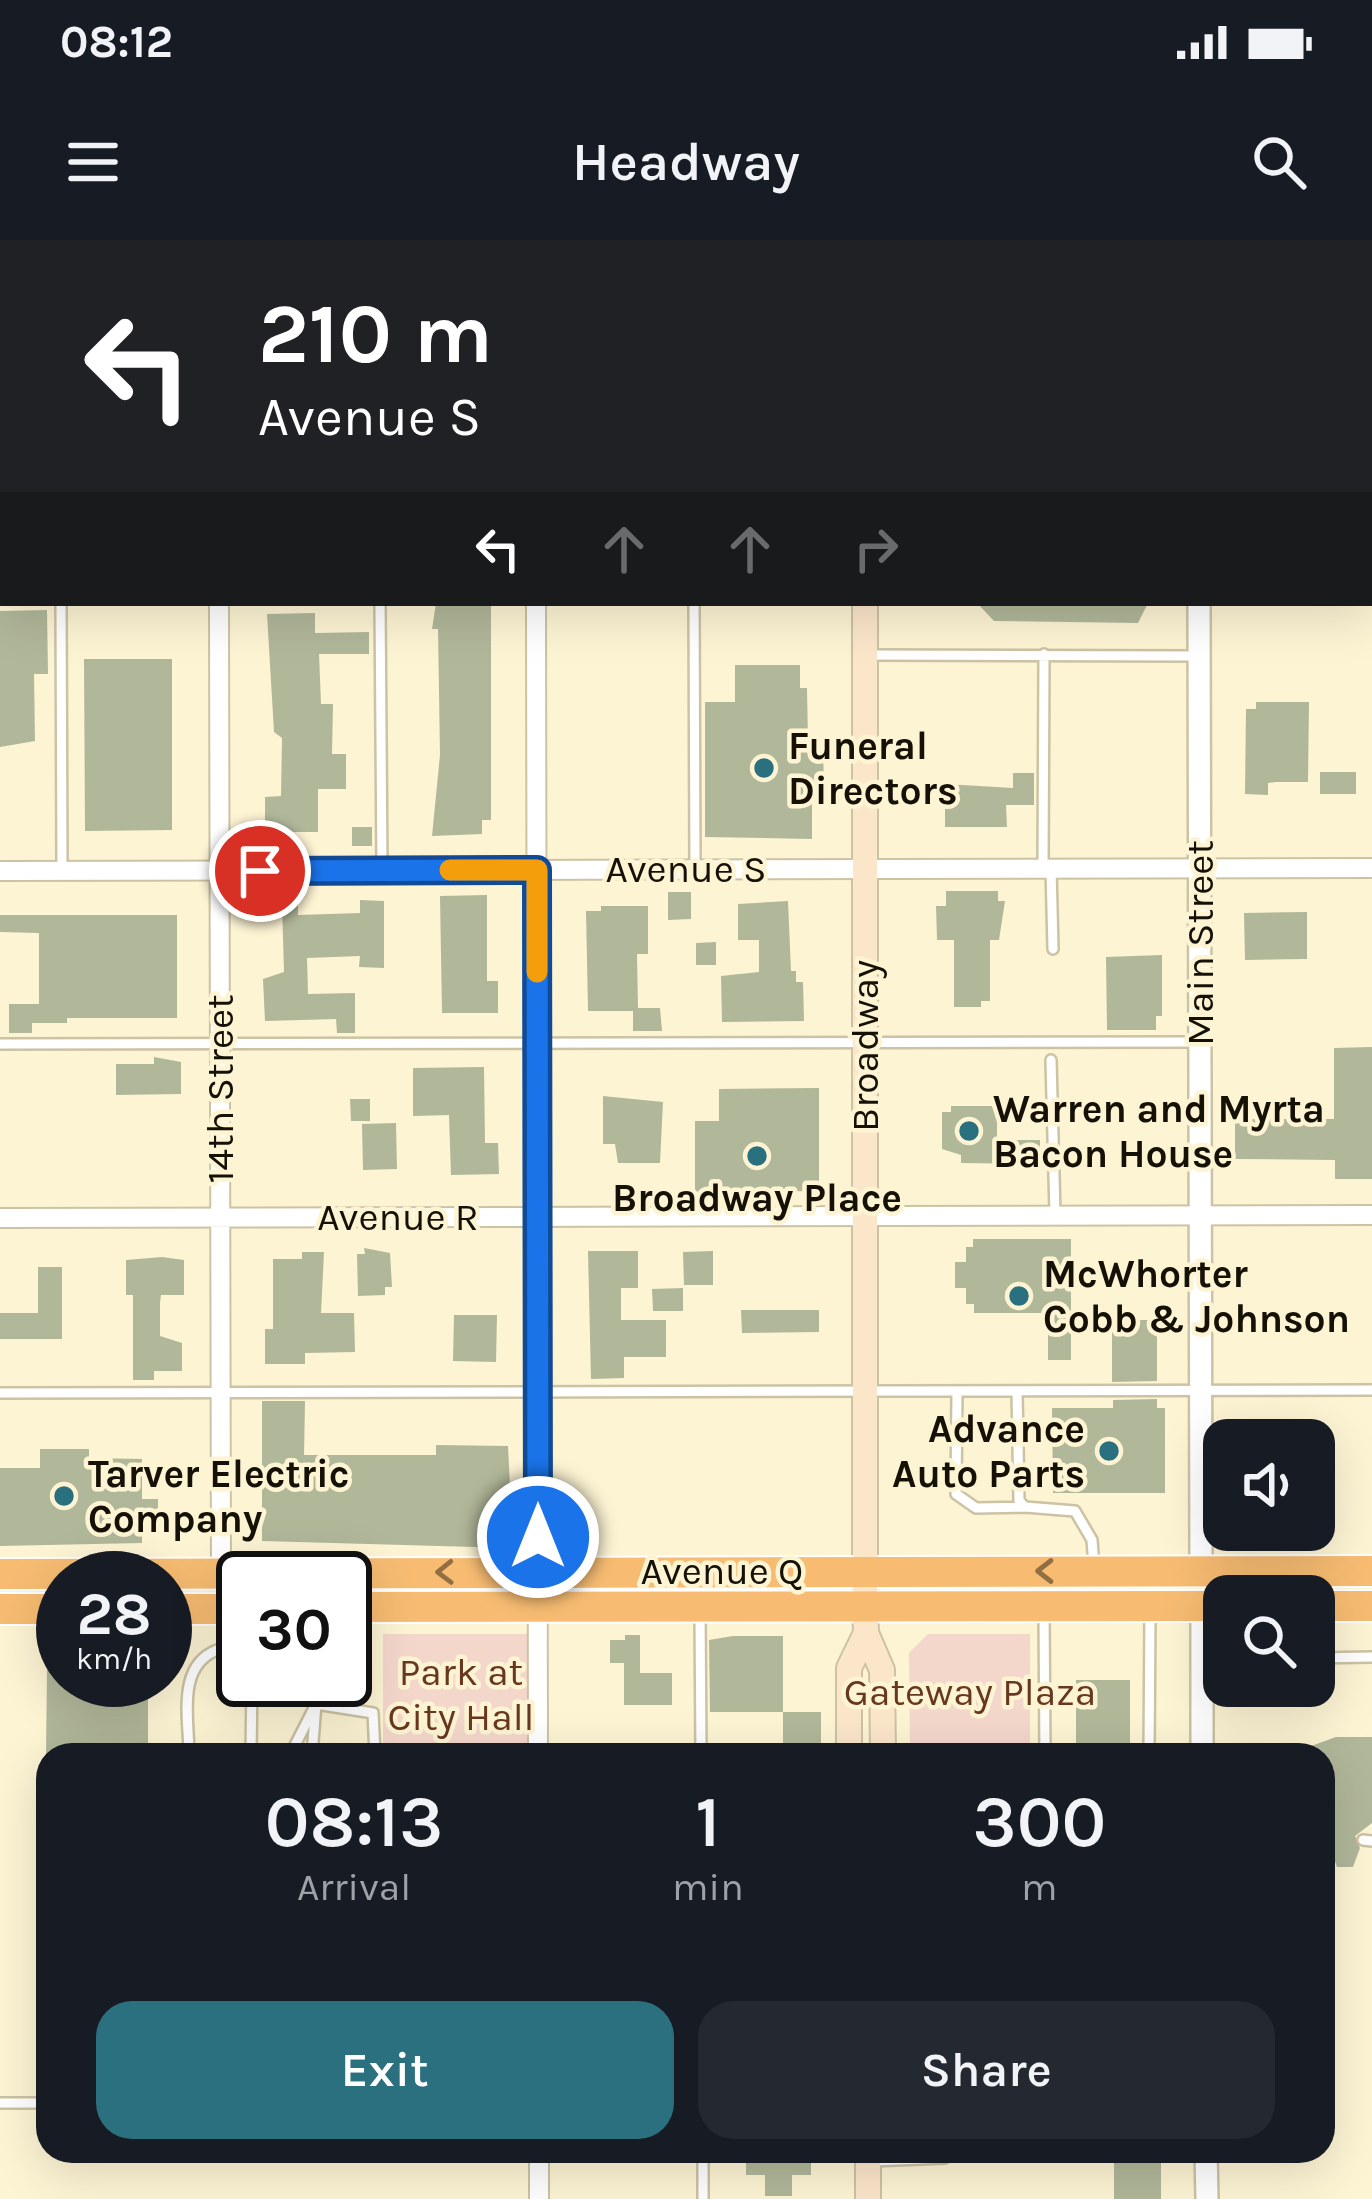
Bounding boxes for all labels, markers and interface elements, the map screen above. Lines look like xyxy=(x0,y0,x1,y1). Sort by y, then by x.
text: 08:12 xyxy=(60,16,173,68)
icon: menu xyxy=(60,129,126,195)
icon: search xyxy=(1246,129,1312,195)
text: Headway xyxy=(572,130,800,194)
text: 210 m xyxy=(258,285,493,383)
icon: left xyxy=(60,288,216,444)
text: Avenue S xyxy=(258,385,481,449)
icon: left xyxy=(465,516,531,582)
icon: ahead xyxy=(591,516,657,582)
icon: ahead xyxy=(717,516,783,582)
icon: right xyxy=(843,516,909,582)
place label: Funeral Directors xyxy=(788,723,958,814)
marker: Funeral Directors xyxy=(751,755,777,781)
pin xyxy=(209,820,311,922)
icon: arrive xyxy=(227,838,293,904)
street label: Main Street xyxy=(1177,840,1223,1046)
street label: Avenue S xyxy=(605,846,767,892)
street label: Broadway xyxy=(842,960,888,1132)
street label: 14th Street xyxy=(197,994,243,1184)
place label: Warren and Myrta Bacon House xyxy=(993,1086,1325,1177)
marker: Warren and Myrta Bacon House xyxy=(956,1118,982,1144)
marker: Broadway Place xyxy=(744,1143,770,1169)
place label: Broadway Place xyxy=(612,1175,902,1221)
street label: Avenue R xyxy=(317,1194,479,1240)
place label: McWhorter Cobb & Johnson xyxy=(1043,1251,1350,1342)
marker: McWhorter Cobb & Johnson xyxy=(1006,1283,1032,1309)
place label: Advance Auto Parts xyxy=(892,1406,1085,1497)
map controls xyxy=(1203,1419,1335,1707)
button: sound xyxy=(1203,1419,1335,1551)
marker: Advance Auto Parts xyxy=(1096,1438,1122,1464)
place label: Tarver Electric Company xyxy=(88,1451,349,1542)
position arrow xyxy=(475,1474,601,1600)
marker: Tarver Electric Company xyxy=(51,1483,77,1509)
street label: Avenue Q xyxy=(640,1548,804,1594)
speed limit sign: 30 xyxy=(216,1551,372,1707)
one-way arrow xyxy=(1035,1558,1053,1584)
one-way arrow xyxy=(435,1559,454,1585)
button: search xyxy=(1203,1575,1335,1707)
text: 28 xyxy=(76,1579,152,1649)
text: km/h xyxy=(76,1641,152,1677)
park label: Park at City Hall xyxy=(388,1649,535,1740)
park label: Gateway Plaza xyxy=(844,1669,1096,1715)
text: 08:13 xyxy=(265,1780,443,1864)
text: 1 xyxy=(695,1780,721,1864)
text: 300 xyxy=(972,1780,1106,1864)
text: Arrival xyxy=(297,1864,411,1910)
text: min xyxy=(672,1864,744,1910)
text: m xyxy=(1021,1864,1058,1910)
button: Exit xyxy=(96,2001,674,2139)
button: Share xyxy=(698,2001,1275,2139)

